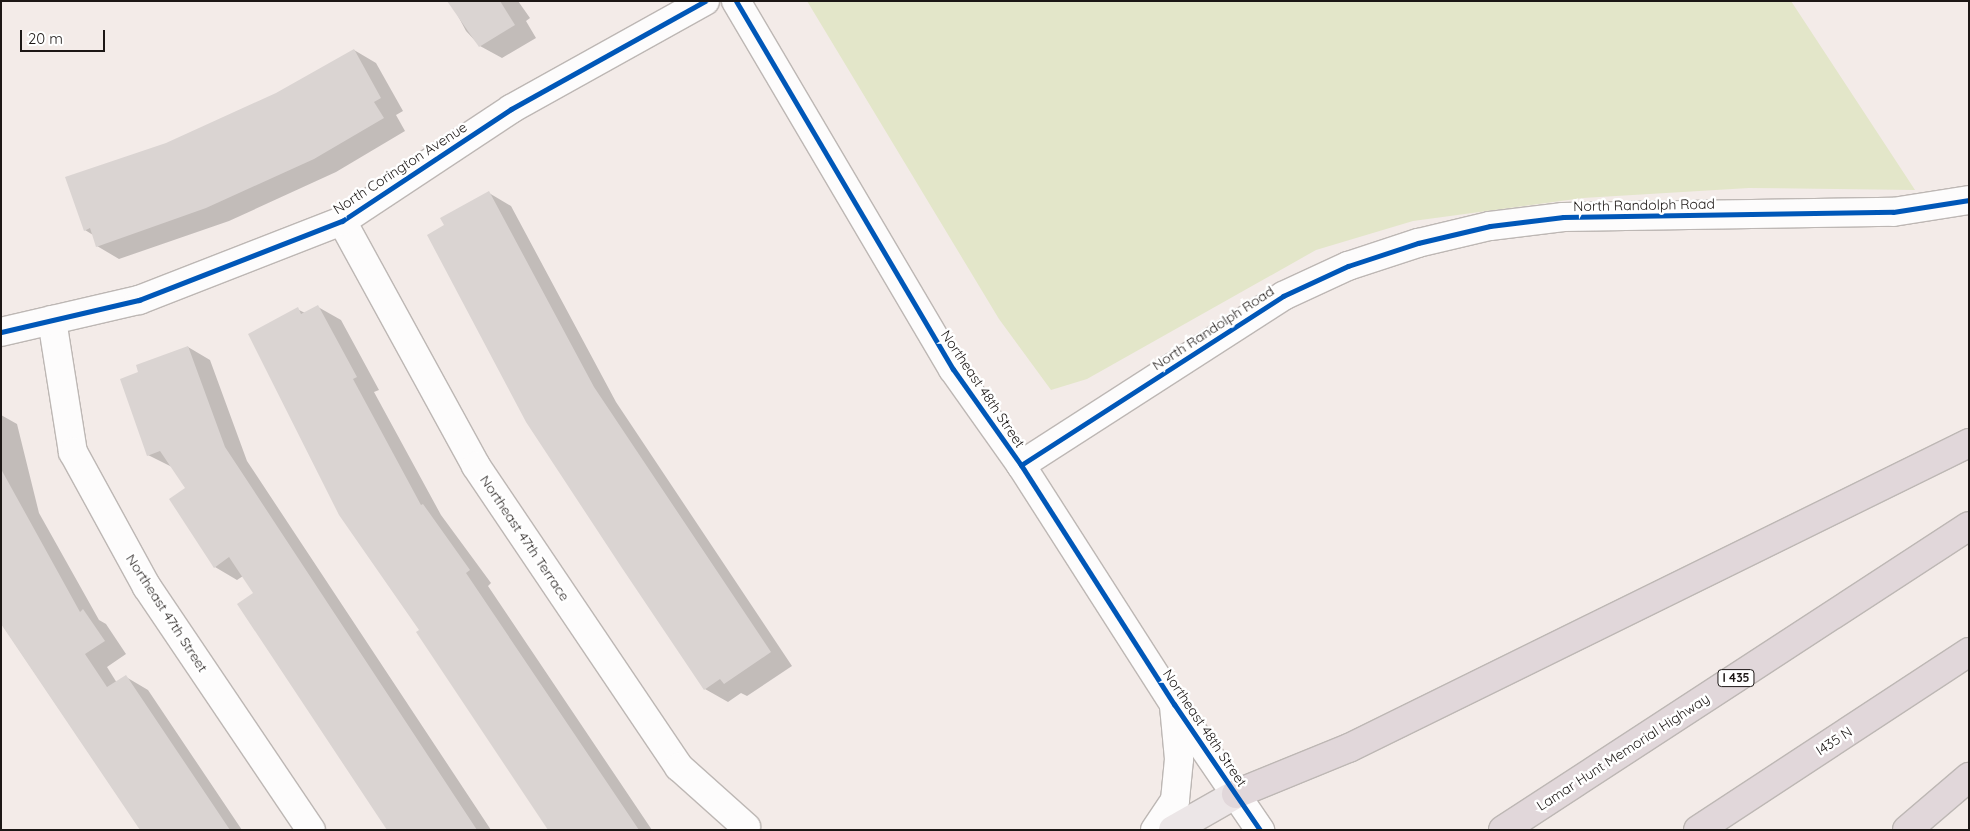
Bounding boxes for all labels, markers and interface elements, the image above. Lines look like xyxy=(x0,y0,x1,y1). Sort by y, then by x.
scale bar xyxy=(22,20,108,52)
text: 20 m xyxy=(28,29,63,48)
street label: North Corington Avenue xyxy=(330,118,470,218)
street label: North Randolph Road xyxy=(1573,195,1715,215)
street label: North Randolph Road xyxy=(1149,282,1277,374)
street label: Northeast 48th Street xyxy=(937,327,1029,451)
street label: Northeast 47th Terrace xyxy=(477,472,573,604)
street label: Northeast 47th Street xyxy=(123,551,211,675)
street label: Northeast 48th Street xyxy=(1159,666,1251,790)
road number: I 435 xyxy=(1717,668,1755,688)
street label: Lamar Hunt Memorial Highway xyxy=(1534,690,1712,814)
street label: I435 N xyxy=(1813,723,1855,759)

